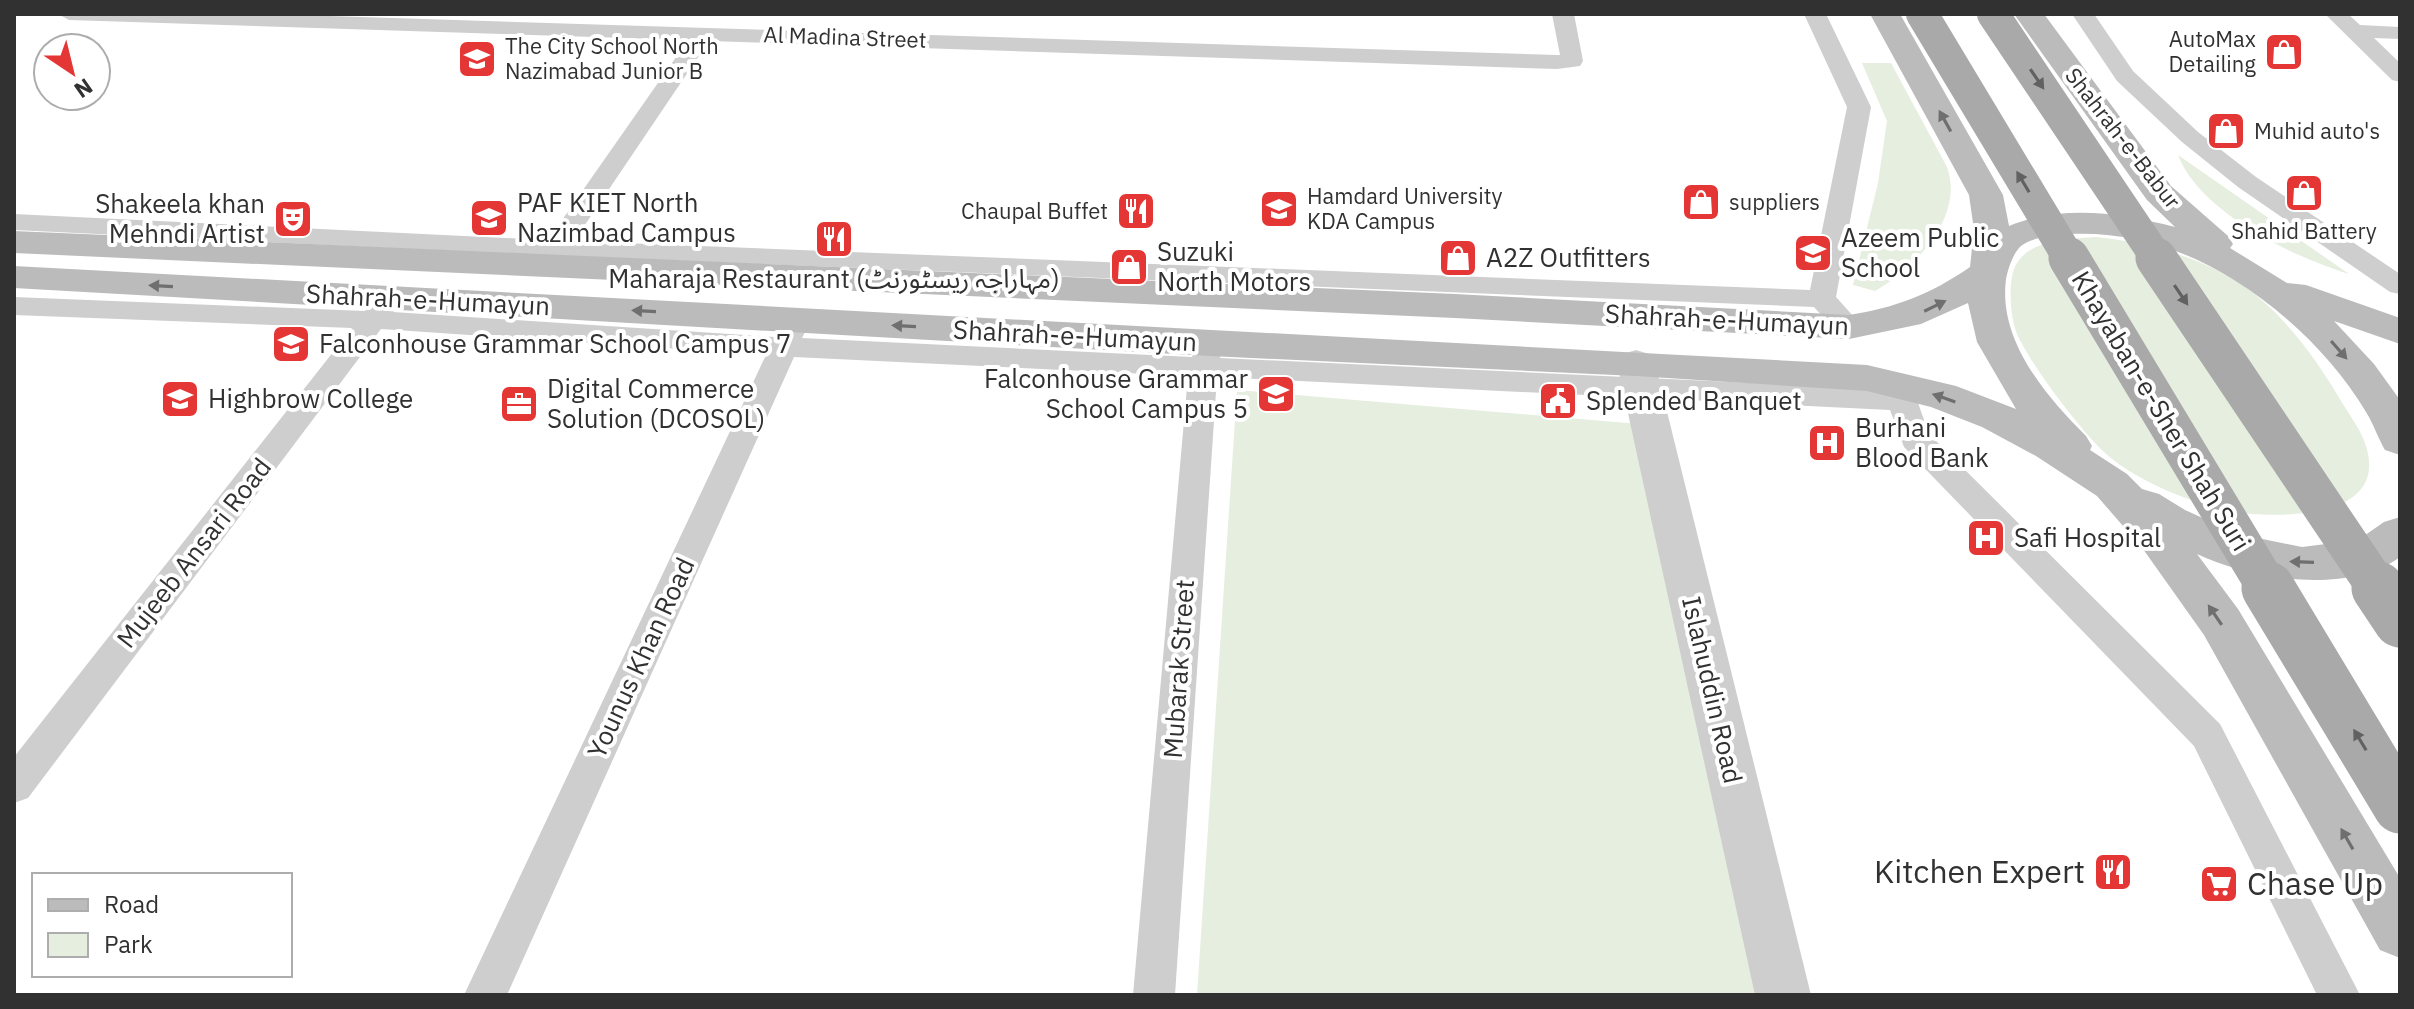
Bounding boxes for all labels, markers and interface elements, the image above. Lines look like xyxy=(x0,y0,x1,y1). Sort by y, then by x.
street label: Al Madina Street xyxy=(763,19,927,54)
place label: AutoMax Detailing xyxy=(2169,24,2256,78)
place label: The City School North Nazimabad Junior B xyxy=(505,31,719,85)
shop icon: AutoMax Detailing xyxy=(2263,31,2305,73)
north arrow xyxy=(32,32,112,112)
school or university icon: The City School North Nazimabad Junior B xyxy=(456,38,498,80)
street label: Shahrah-e-Babur xyxy=(2059,61,2188,214)
one-way arrow xyxy=(2029,68,2044,89)
text: N xyxy=(69,72,99,105)
one-way arrow xyxy=(1938,110,1951,133)
shop icon: Muhid auto's xyxy=(2205,110,2247,152)
place label: Muhid auto's xyxy=(2254,116,2380,145)
one-way arrow xyxy=(2017,171,2031,193)
shop icon: Shahid Battery xyxy=(2283,172,2325,214)
place label: Hamdard University KDA Campus xyxy=(1307,181,1503,235)
shop icon: suppliers xyxy=(1680,181,1722,223)
place label: PAF KIET North Nazimbad Campus xyxy=(517,185,736,249)
place label: Shakeela khan Mehndi Artist xyxy=(95,186,265,250)
place label: suppliers xyxy=(1729,187,1820,216)
school or university icon: Hamdard University KDA Campus xyxy=(1258,188,1300,230)
restaurant icon: Chaupal Buffet xyxy=(1115,190,1157,232)
place label: Chaupal Buffet xyxy=(961,196,1108,225)
school or university icon: PAF KIET North Nazimbad Campus xyxy=(468,197,510,239)
theatre icon: Shakeela khan Mehndi Artist xyxy=(272,198,314,240)
place label: Shahid Battery xyxy=(2231,216,2377,245)
restaurant icon: Maharaja Restaurant (مہاراجہ ریسٹورنٹ) xyxy=(813,218,855,260)
place label: Azeem Public School xyxy=(1841,220,1999,284)
school or university icon: Azeem Public School xyxy=(1792,232,1834,274)
place label: Suzuki North Motors xyxy=(1157,234,1311,298)
shop icon: A2Z Outfitters xyxy=(1437,237,1479,279)
place label: A2Z Outfitters xyxy=(1486,240,1651,274)
shop icon: Suzuki North Motors xyxy=(1108,246,1150,288)
place label: Maharaja Restaurant (مہاراجہ ریسٹورنٹ) xyxy=(608,261,1060,295)
street label: Khayaban-e-Sher Shah Suri xyxy=(2065,264,2259,557)
street label: Shahrah-e-Humayun xyxy=(305,276,551,322)
one-way arrow xyxy=(148,279,173,292)
one-way arrow xyxy=(2174,284,2189,305)
street label: Shahrah-e-Humayun xyxy=(1604,296,1850,342)
one-way arrow xyxy=(1923,299,1946,313)
one-way arrow xyxy=(631,305,656,318)
street label: Shahrah-e-Humayun xyxy=(952,312,1198,358)
one-way arrow xyxy=(891,319,916,332)
school or university icon: Falconhouse Grammar School Campus 7 xyxy=(270,323,312,365)
place label: Falconhouse Grammar School Campus 7 xyxy=(319,326,791,360)
one-way arrow xyxy=(2330,339,2347,359)
place label: Falconhouse Grammar School Campus 5 xyxy=(984,361,1248,425)
place label: Digital Commerce Solution (DCOSOL) xyxy=(547,371,765,435)
school or university icon: Falconhouse Grammar School Campus 5 xyxy=(1255,373,1297,415)
school or university icon: Highbrow College xyxy=(159,378,201,420)
public building icon: Splended Banquet xyxy=(1537,380,1579,422)
place label: Highbrow College xyxy=(208,381,413,415)
office icon: Digital Commerce Solution (DCOSOL) xyxy=(498,383,540,425)
place label: Splended Banquet xyxy=(1586,383,1802,417)
one-way arrow xyxy=(1932,391,1956,403)
place label: Burhani Blood Bank xyxy=(1855,410,1989,474)
hospital icon: Burhani Blood Bank xyxy=(1806,422,1848,464)
street label: Mujeeb Ansari Road xyxy=(108,450,278,654)
hospital icon: Safi Hospital xyxy=(1965,517,2007,559)
place label: Safi Hospital xyxy=(2014,520,2161,554)
street label: Younus Khan Road xyxy=(579,552,701,763)
one-way arrow xyxy=(2288,556,2314,569)
street label: Mubarak Street xyxy=(1155,578,1201,760)
street label: Islahuddin Road xyxy=(1675,593,1751,787)
one-way arrow xyxy=(2208,604,2223,625)
one-way arrow xyxy=(2353,729,2367,751)
one-way arrow xyxy=(2340,828,2354,850)
place label: Kitchen Expert xyxy=(1874,850,2085,892)
restaurant icon: Kitchen Expert xyxy=(2092,851,2134,893)
place label: Chase Up xyxy=(2247,862,2383,904)
supermarket icon: Chase Up xyxy=(2198,863,2240,905)
legend xyxy=(32,873,292,977)
text: Road xyxy=(104,888,159,920)
text: Park xyxy=(104,928,153,960)

